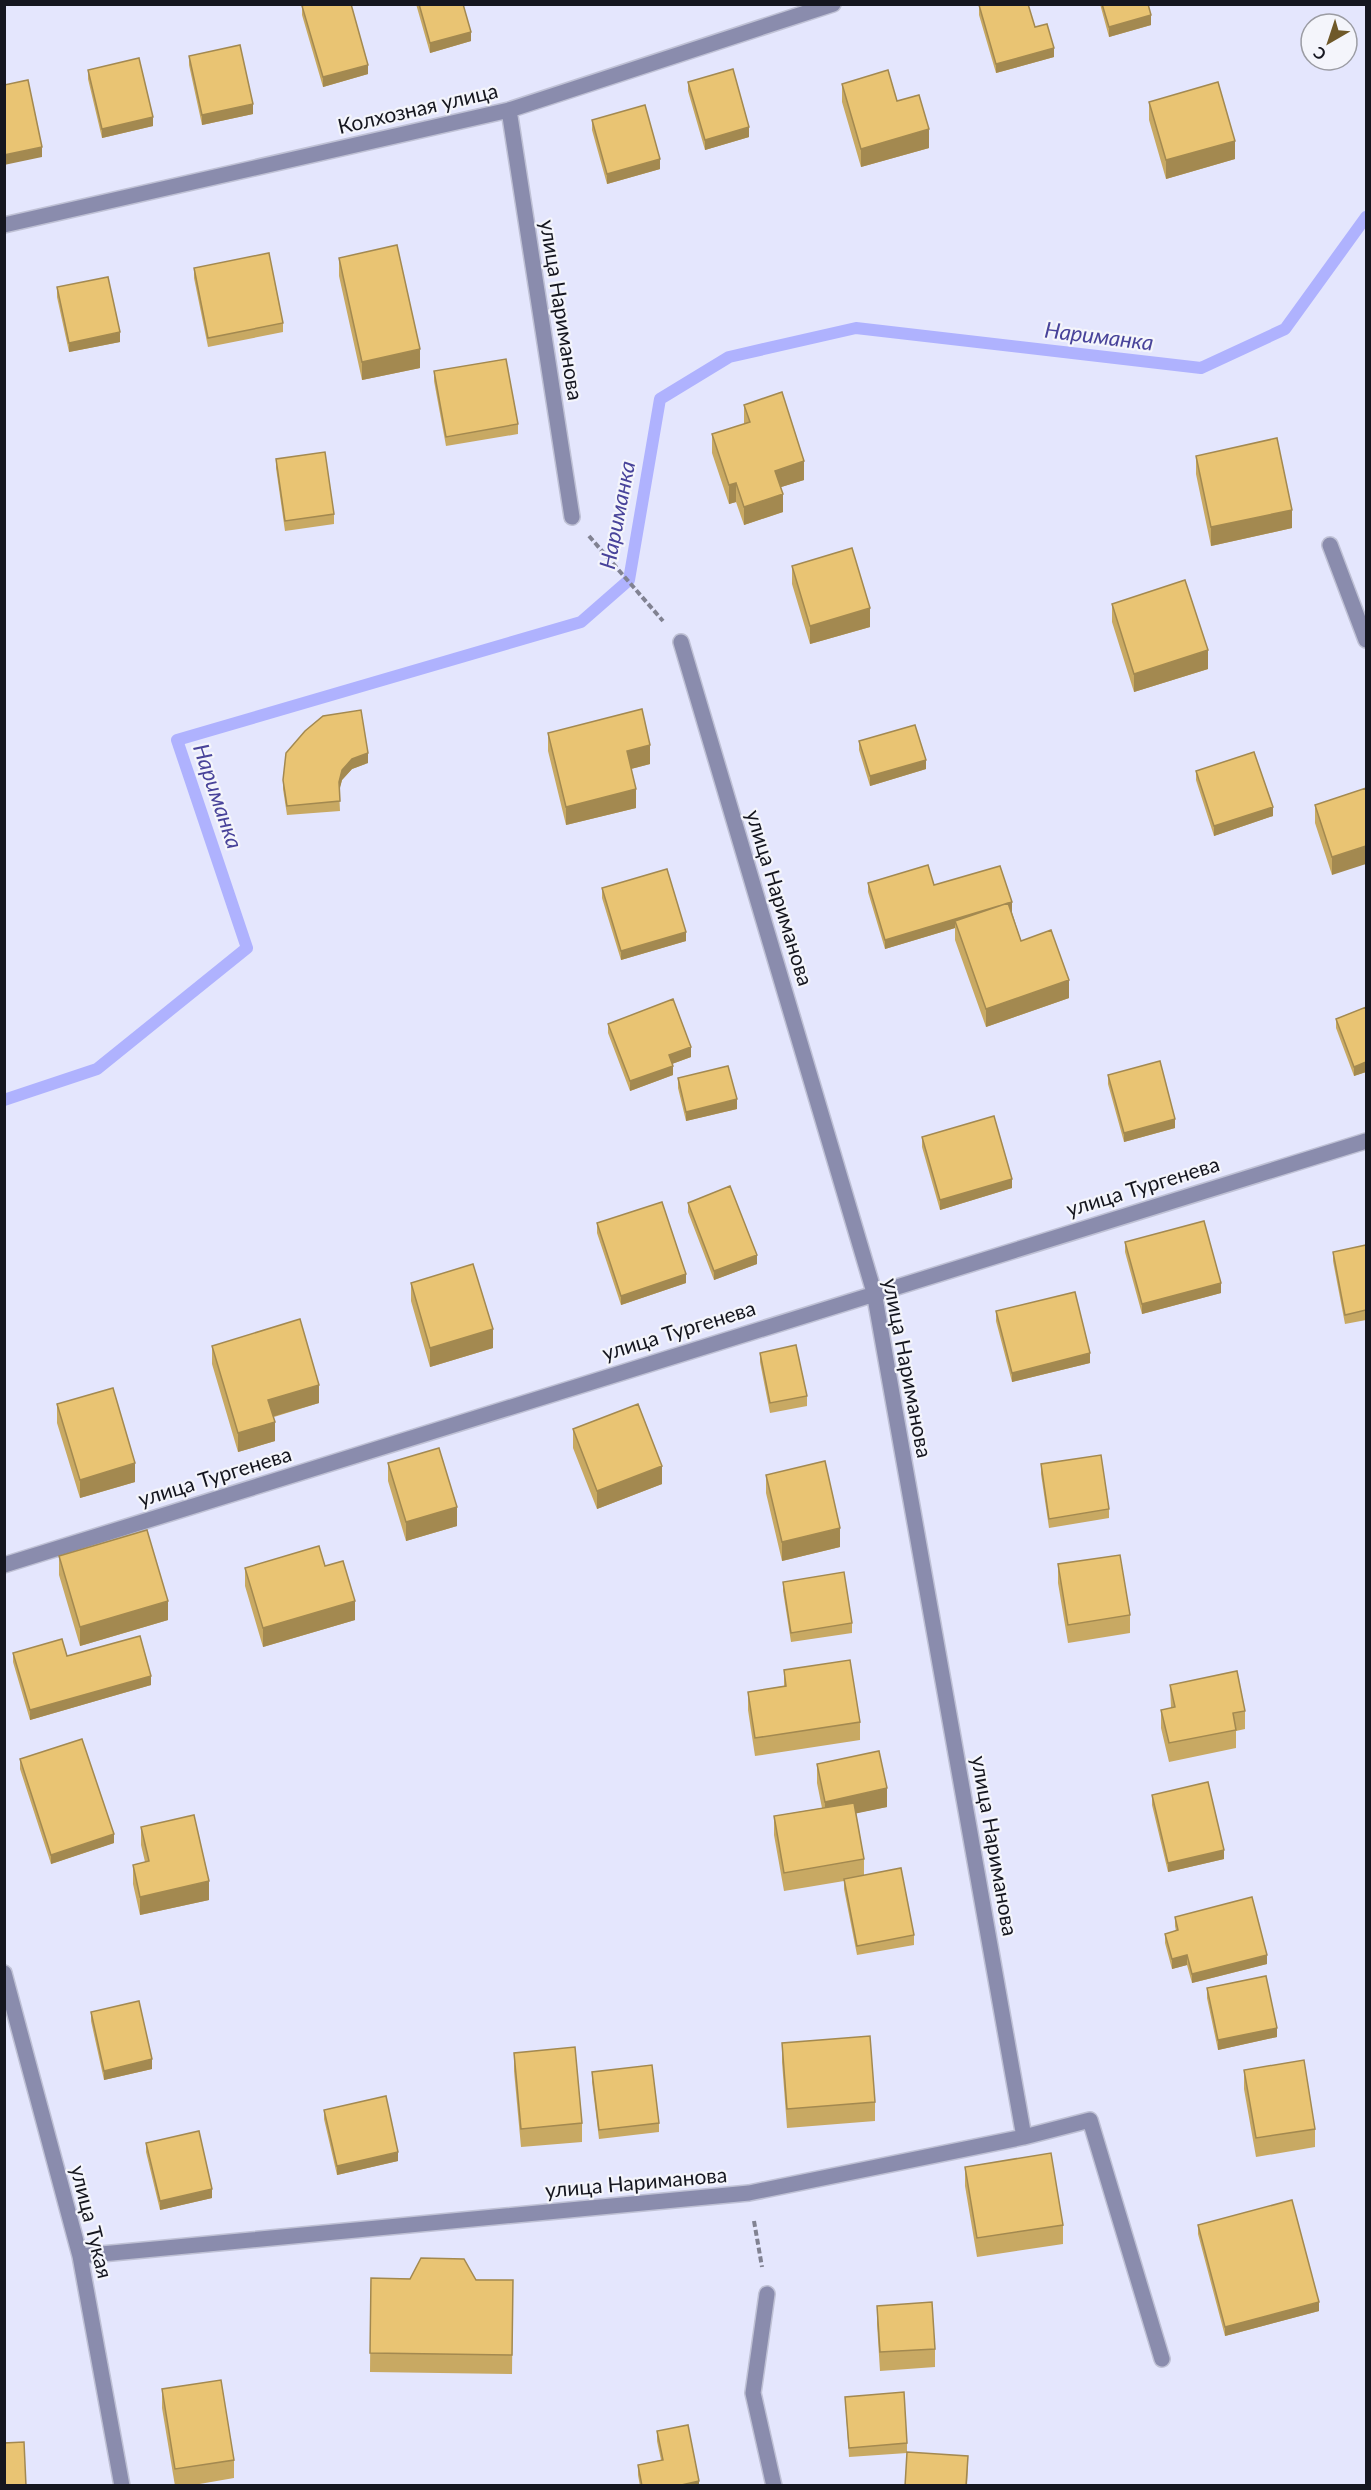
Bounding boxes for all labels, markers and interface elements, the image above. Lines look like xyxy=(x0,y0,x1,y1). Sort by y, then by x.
north arrow xyxy=(1299,12,1359,72)
text: С xyxy=(1309,43,1329,65)
street label: Колхозная улица xyxy=(335,77,500,138)
street label: улица Нариманова xyxy=(536,218,589,402)
water label: Нариманка xyxy=(1043,315,1155,356)
water label: Нариманка xyxy=(593,459,640,571)
water label: Нариманка xyxy=(188,740,249,852)
street label: улица Нариманова xyxy=(742,807,819,989)
street label: улица Тургенева xyxy=(1063,1150,1222,1221)
street label: улица Нариманова xyxy=(879,1276,938,1460)
street label: улица Тургенева xyxy=(599,1294,758,1365)
street label: улица Тургенева xyxy=(135,1440,294,1511)
street label: улица Нариманова xyxy=(967,1754,1024,1938)
street label: улица Нариманова xyxy=(544,2161,728,2202)
street label: улица Тукая xyxy=(66,2162,119,2281)

